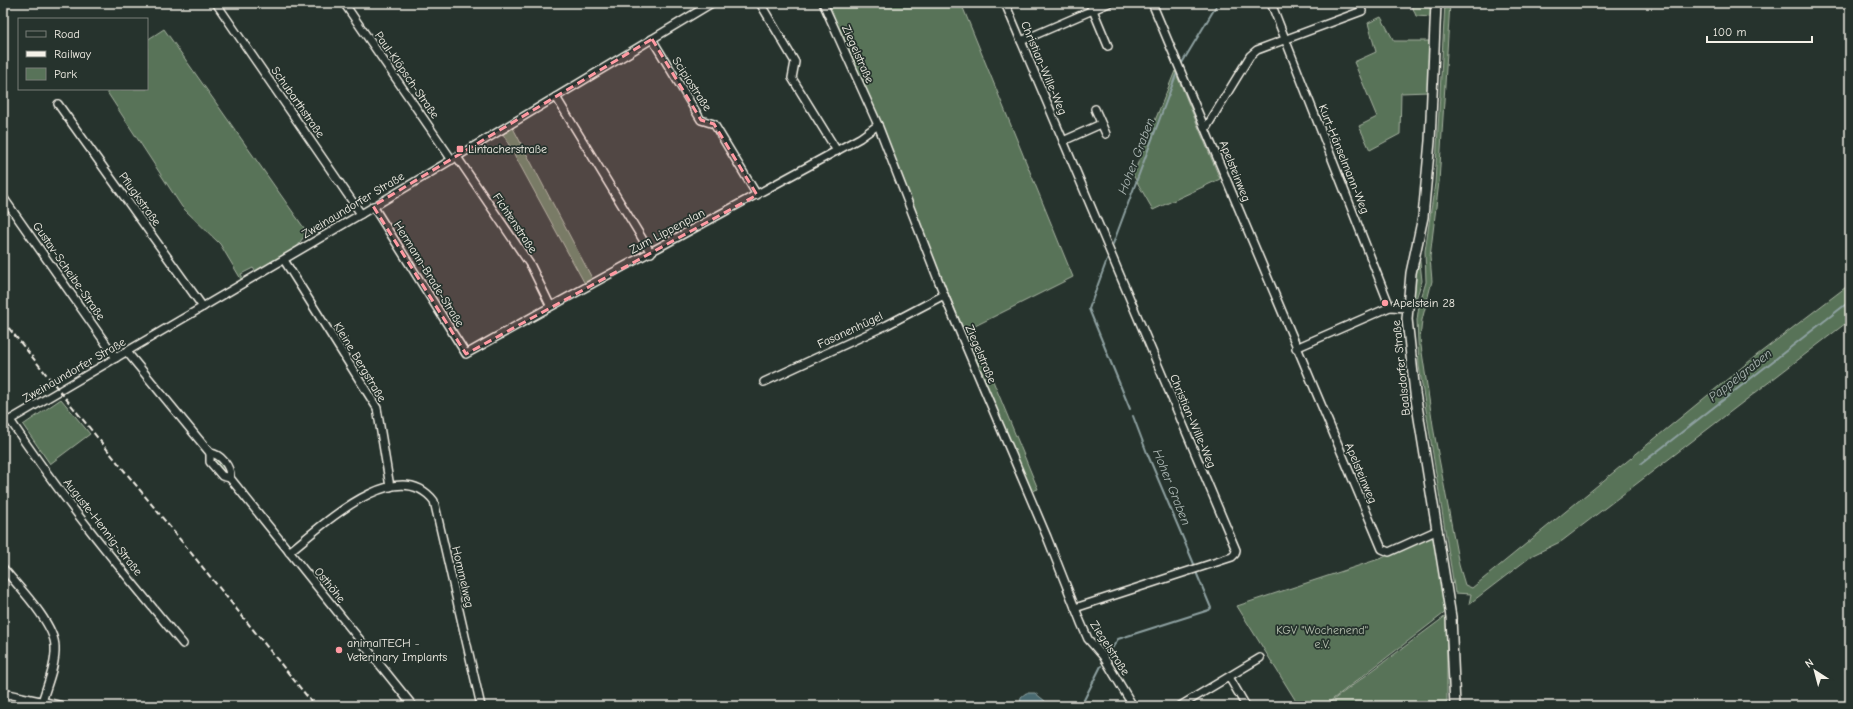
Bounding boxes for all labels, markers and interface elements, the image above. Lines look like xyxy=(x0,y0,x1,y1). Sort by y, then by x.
legend xyxy=(18,18,148,90)
scale bar xyxy=(1707,18,1812,44)
street label: Christian-Wille-Weg xyxy=(1018,19,1070,117)
street label: Ziegelstraße xyxy=(839,23,877,85)
text: 100 m xyxy=(1713,25,1746,39)
text: Road xyxy=(54,27,80,41)
street label: Paul-Klöpsch-Straße xyxy=(372,29,442,121)
text: Railway xyxy=(54,47,92,61)
street label: Scipiostraße xyxy=(669,54,715,114)
street label: Schubarthstraße xyxy=(268,64,328,140)
text: Park xyxy=(54,67,77,81)
street label: Kurt-Hänselmann-Weg xyxy=(1316,102,1372,216)
water label: Hoher Graben xyxy=(1115,116,1157,196)
street label: Apelsteinweg xyxy=(1216,138,1254,204)
place label: Lintacherstraße xyxy=(468,142,547,156)
marker: Lintacherstraße xyxy=(455,144,465,154)
street label: Zweinaundorfer Straße xyxy=(299,169,407,241)
street label: Pflugkstraße xyxy=(116,170,164,228)
street label: Fichtenstraße xyxy=(490,190,540,256)
street label: Zum Lippenplan xyxy=(627,205,707,257)
street label: Gustav-Scheibe-Straße xyxy=(30,219,108,323)
street label: Hermann-Brade-Straße xyxy=(391,219,467,329)
place label: Apelstein 28 xyxy=(1393,296,1455,310)
marker: Apelstein 28 xyxy=(1380,298,1390,308)
street label: Fasanenhügel xyxy=(815,309,885,351)
street label: Kleine Bergstraße xyxy=(331,320,389,404)
street label: Baalsdorfer Straße xyxy=(1389,320,1413,416)
street label: Ziegelstraße xyxy=(962,323,1000,385)
street label: Zweinaundorfer Straße xyxy=(20,335,128,405)
water label: Pappelgraben xyxy=(1705,346,1775,404)
street label: Christian-Wille-Weg xyxy=(1167,372,1219,470)
street label: Apelsteinweg xyxy=(1342,440,1380,506)
water label: Hoher Graben xyxy=(1150,447,1194,527)
street label: Auguste-Hennig-Straße xyxy=(61,476,145,578)
street label: Hommelweg xyxy=(449,545,477,609)
street label: Osthöhe xyxy=(312,565,348,605)
street label: Ziegelstraße xyxy=(1087,618,1133,678)
park label: KGV "Wochenend" e.V. xyxy=(1276,623,1368,651)
place label: animalTECH - Veterinary Implants xyxy=(347,636,447,664)
marker: animalTECH - Veterinary Implants xyxy=(334,645,344,655)
north arrow xyxy=(1795,651,1835,691)
text: N xyxy=(1803,656,1816,671)

